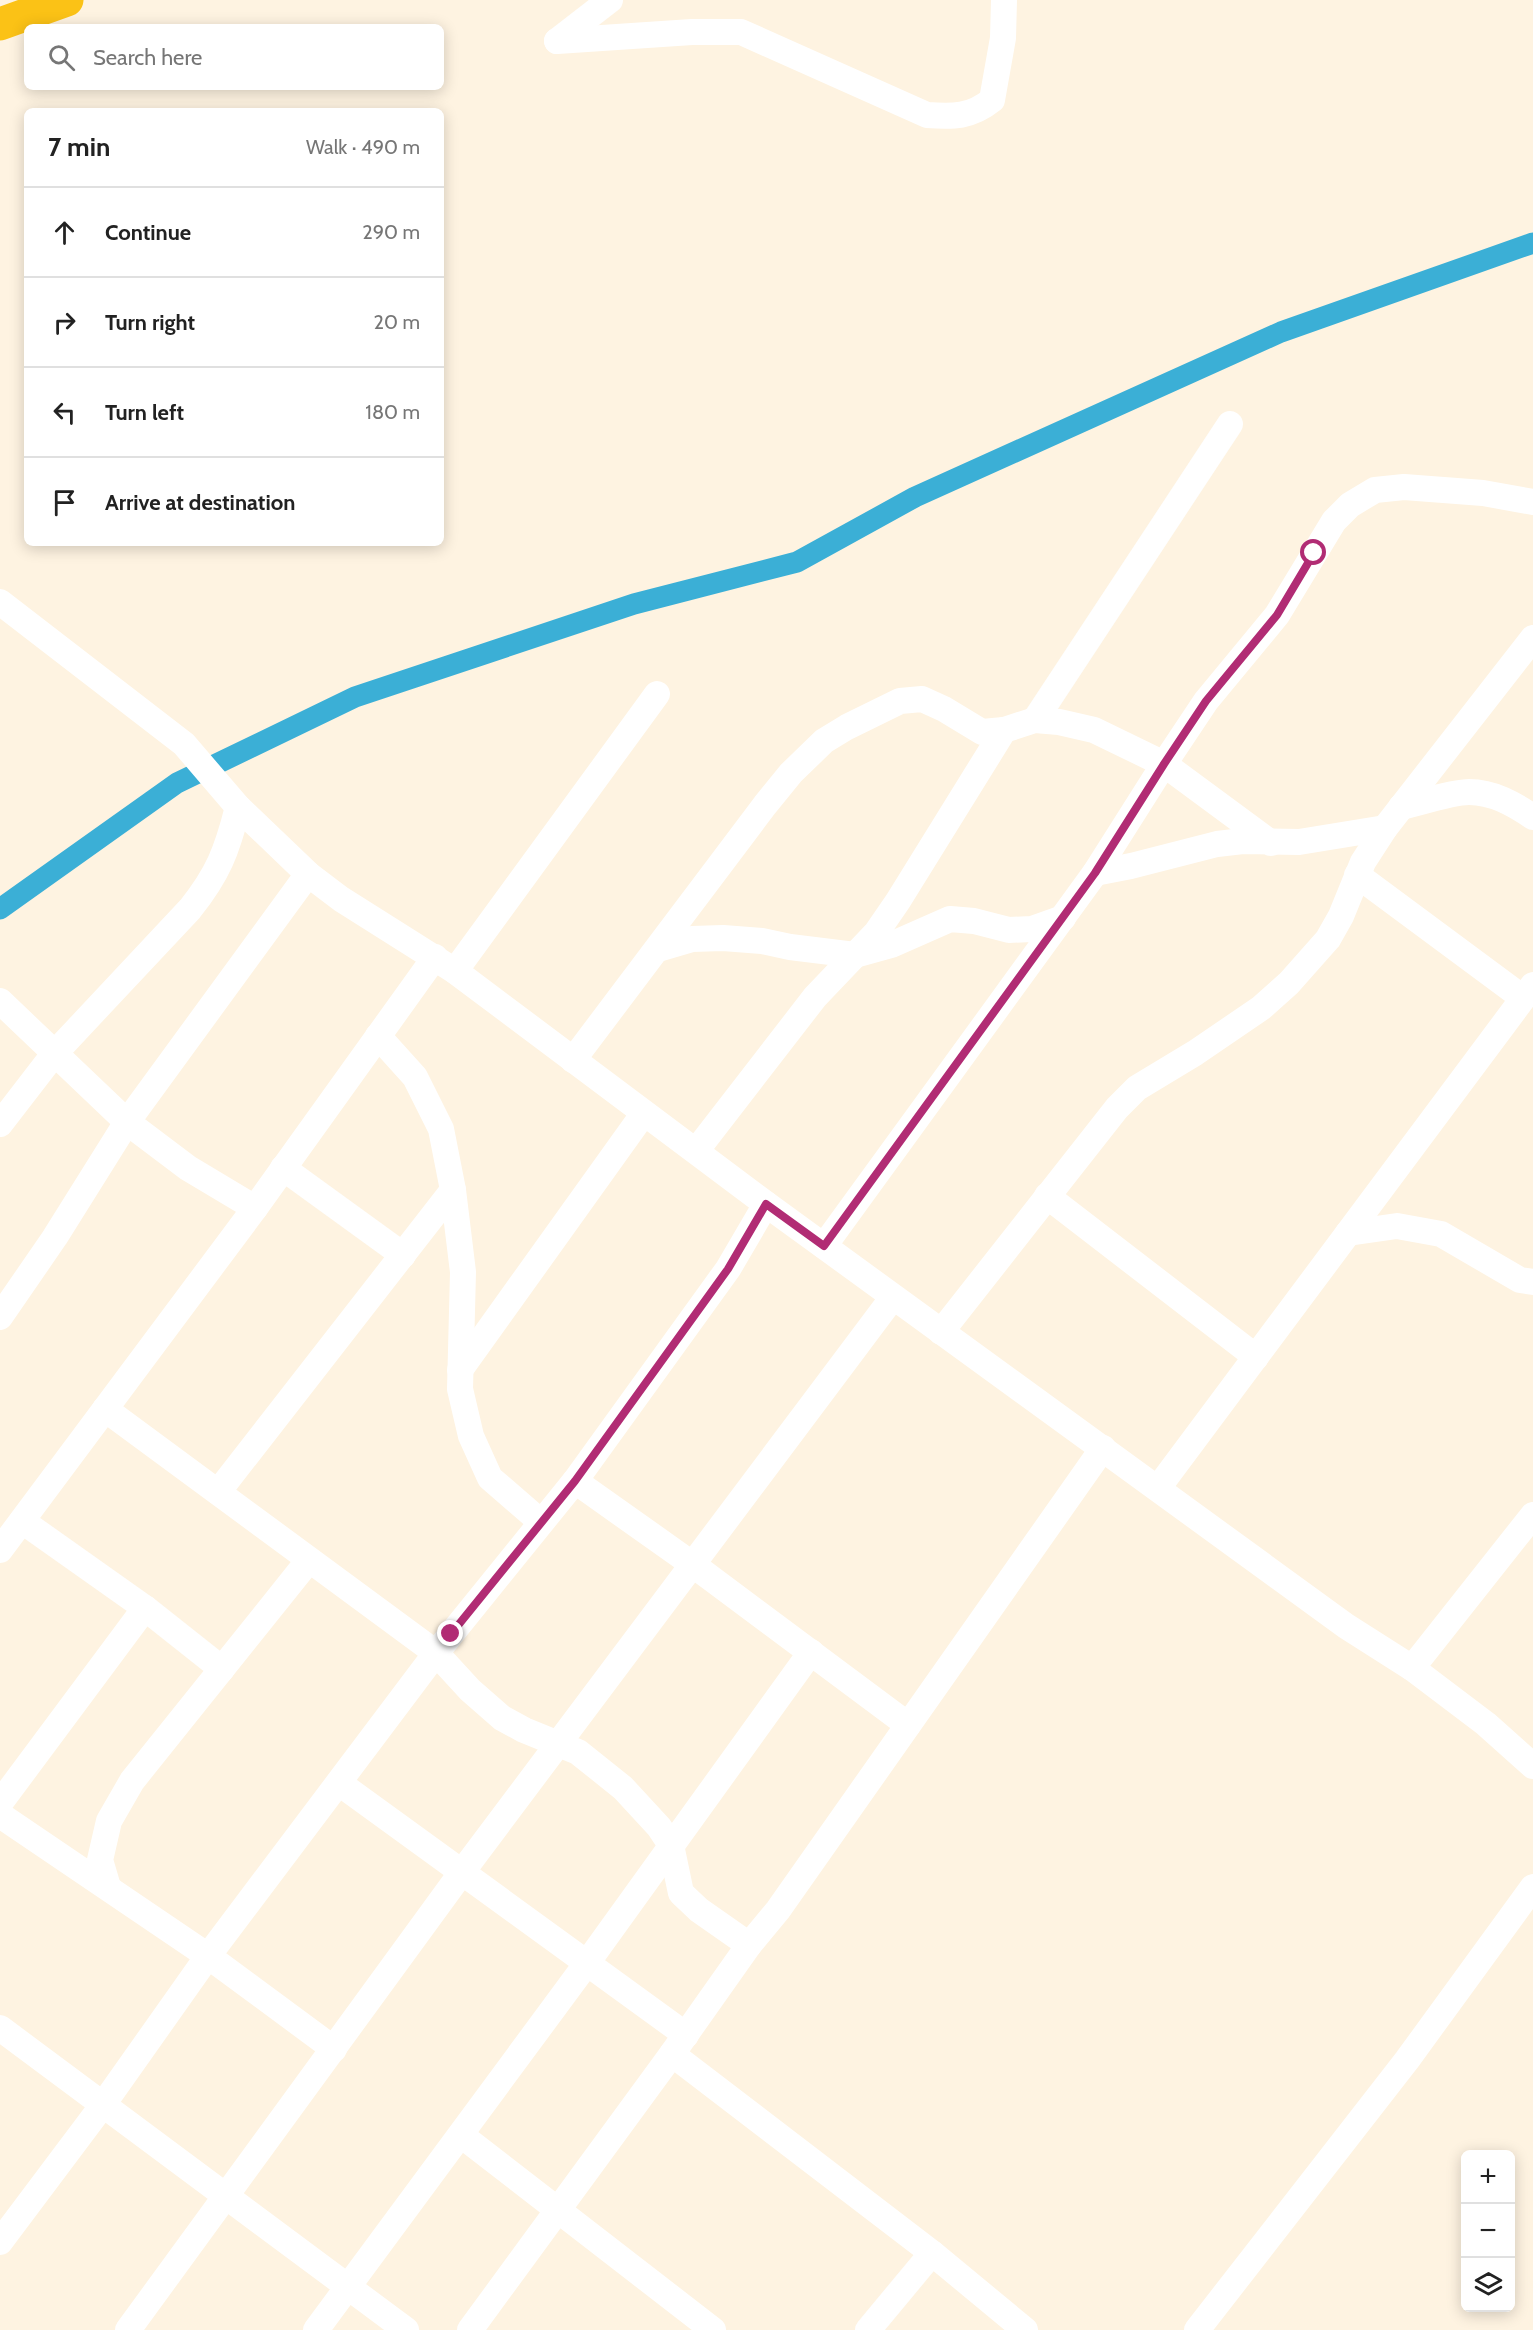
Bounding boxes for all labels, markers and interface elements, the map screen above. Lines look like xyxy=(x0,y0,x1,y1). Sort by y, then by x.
search box xyxy=(24,24,444,90)
icon: search xyxy=(45,41,78,74)
text: Search here xyxy=(93,44,202,71)
text: 7 min xyxy=(48,131,110,163)
text: Walk · 490 m xyxy=(306,135,420,159)
icon: ahead xyxy=(48,216,81,249)
text: Continue xyxy=(105,219,191,246)
text: 290 m xyxy=(362,220,420,244)
icon: right xyxy=(48,306,81,339)
text: Turn right xyxy=(105,309,195,336)
text: 20 m xyxy=(374,310,420,334)
icon: left xyxy=(48,396,81,429)
text: Turn left xyxy=(105,399,184,426)
text: 180 m xyxy=(365,400,420,424)
icon: arrive xyxy=(48,486,81,519)
text: Arrive at destination xyxy=(105,489,295,516)
route start xyxy=(1300,539,1326,565)
route end xyxy=(437,1620,463,1646)
map controls xyxy=(1461,2150,1515,2312)
button: + xyxy=(1461,2150,1515,2204)
button: − xyxy=(1461,2204,1515,2258)
button: layers xyxy=(1461,2258,1515,2312)

